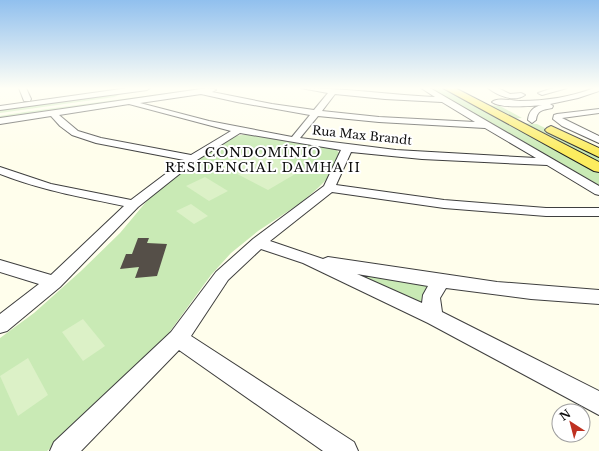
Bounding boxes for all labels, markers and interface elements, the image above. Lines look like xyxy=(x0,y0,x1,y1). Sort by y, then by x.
street label: Rua Max Brandt xyxy=(311,122,413,148)
district label: CONDOMÍNIO RESIDENCIAL DAMHA II xyxy=(165,144,361,176)
north arrow xyxy=(551,403,591,443)
text: N xyxy=(557,406,574,424)

